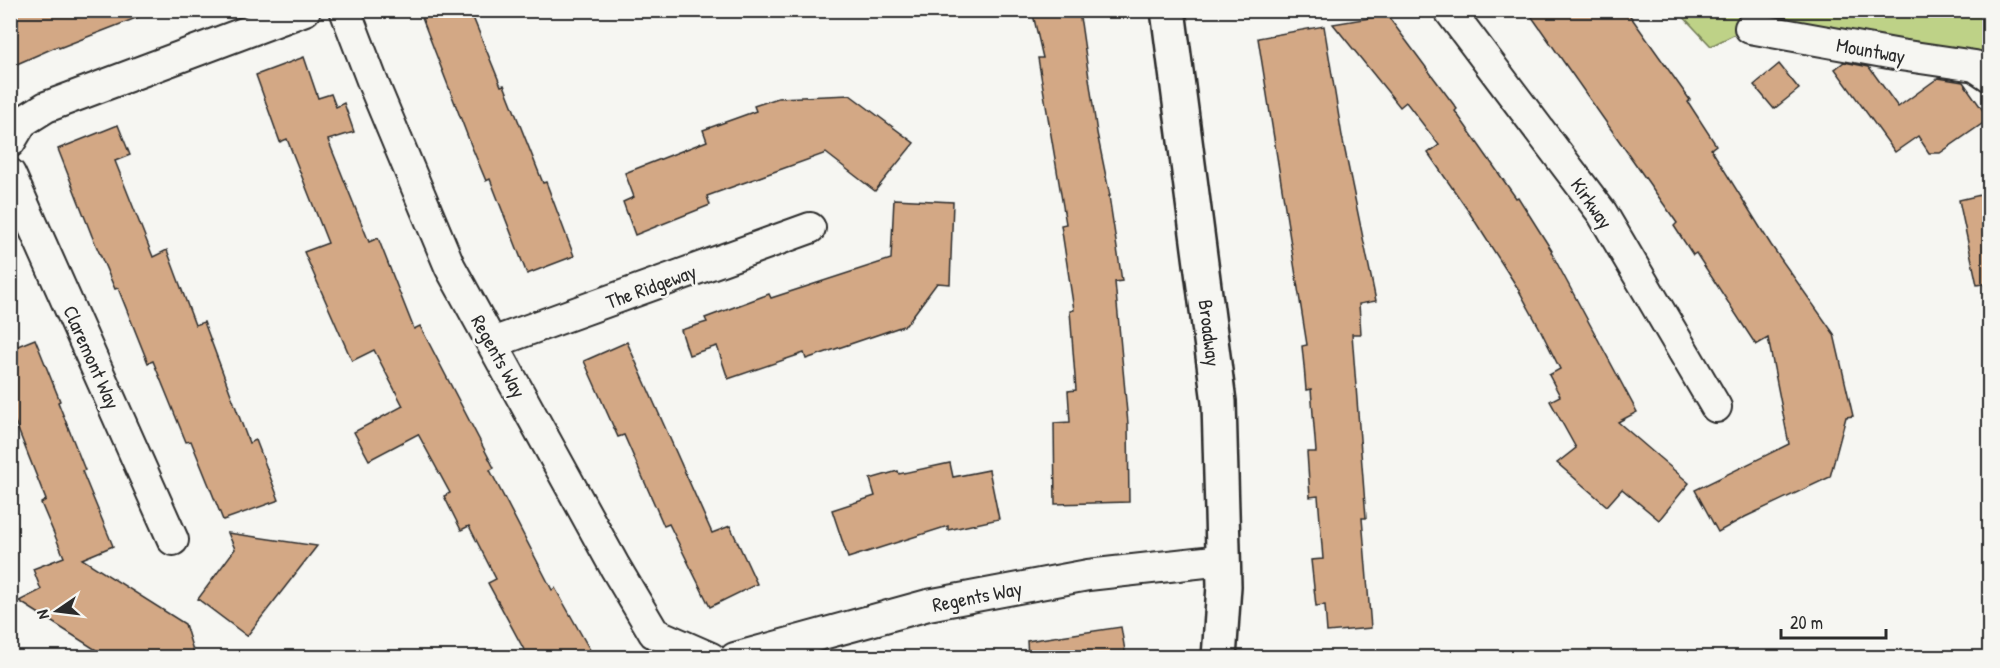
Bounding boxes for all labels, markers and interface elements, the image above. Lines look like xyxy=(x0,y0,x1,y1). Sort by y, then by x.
street label: Mountway xyxy=(1834,31,1908,69)
street label: Kirkway xyxy=(1565,172,1619,234)
street label: The Ridgeway xyxy=(602,257,700,315)
street label: Broadway xyxy=(1193,298,1227,368)
street label: Claremont Way xyxy=(57,301,127,413)
street label: Regents Way xyxy=(465,310,533,402)
street label: Regents Way xyxy=(930,574,1024,618)
north arrow xyxy=(27,581,87,641)
scale bar xyxy=(1781,602,1886,640)
text: N xyxy=(31,607,54,621)
text: 20 m xyxy=(1790,610,1823,635)

